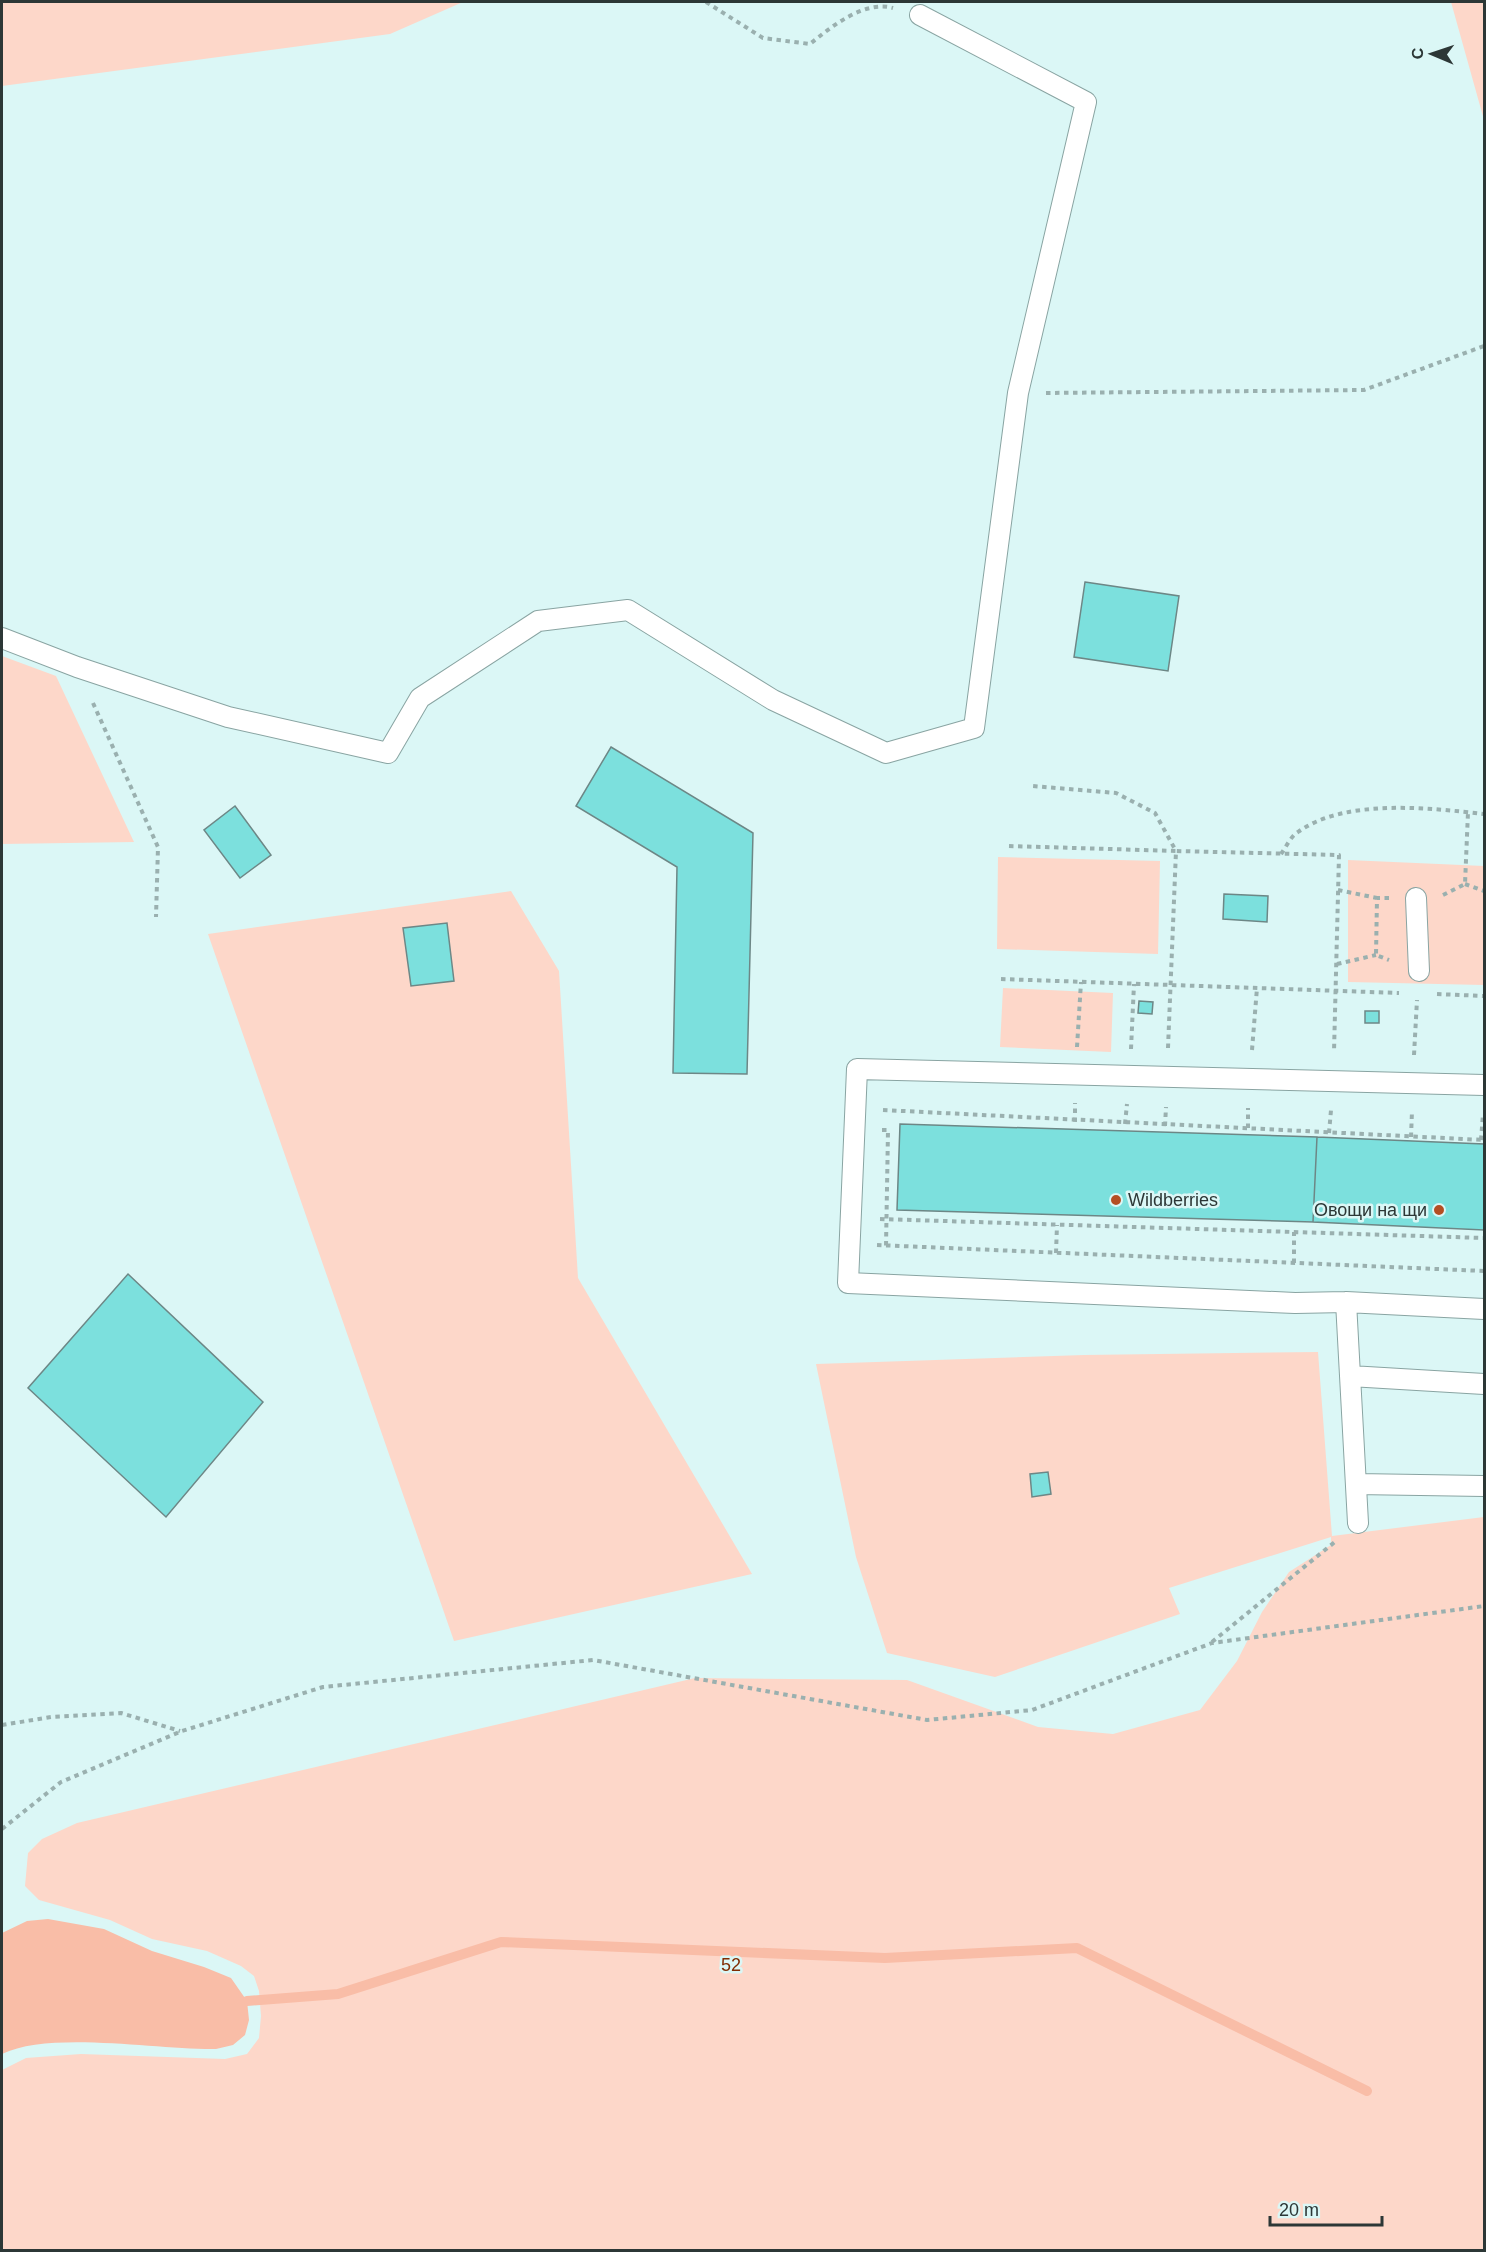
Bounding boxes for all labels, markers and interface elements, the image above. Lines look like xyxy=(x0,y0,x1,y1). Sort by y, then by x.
north arrow xyxy=(1402,24,1462,84)
text: С xyxy=(1409,47,1426,60)
place label: Wildberries xyxy=(1128,1190,1218,1210)
marker: Wildberries xyxy=(1109,1193,1123,1207)
place label: Овощи на щи xyxy=(1314,1200,1427,1220)
marker: Овощи на щи xyxy=(1432,1203,1446,1217)
park label: 52 xyxy=(721,1955,741,1975)
scale bar xyxy=(1270,2189,1382,2227)
text: 20 m xyxy=(1279,2200,1319,2220)

